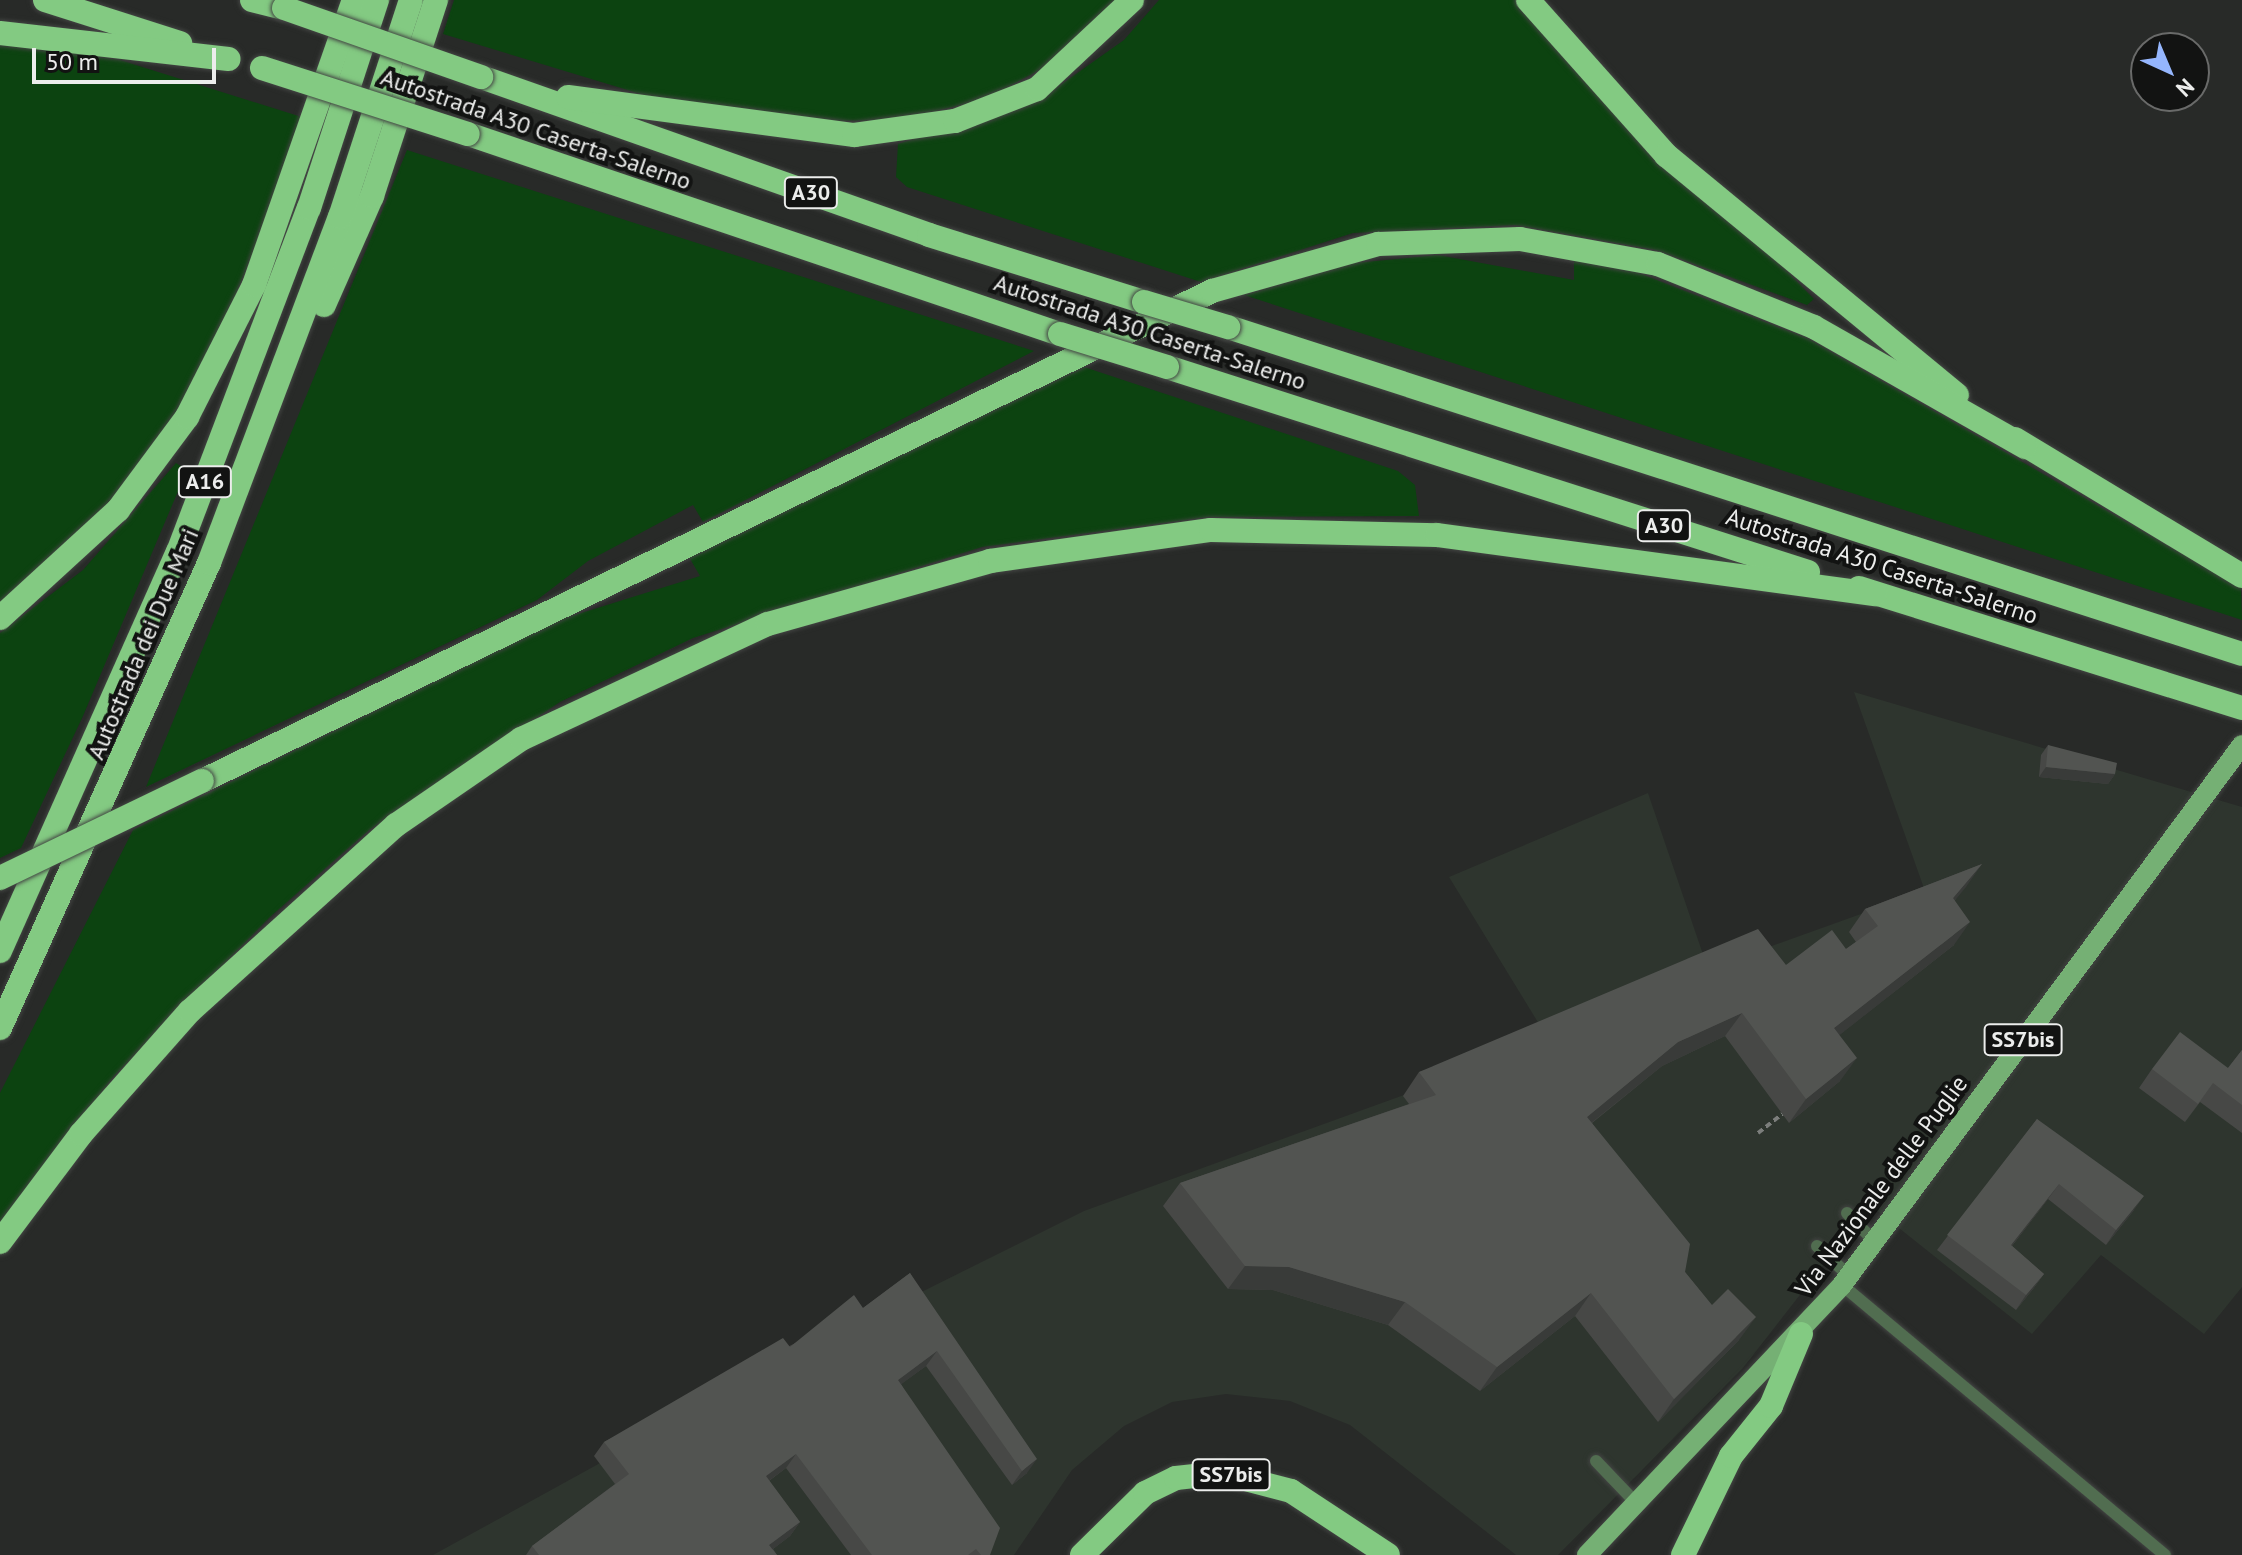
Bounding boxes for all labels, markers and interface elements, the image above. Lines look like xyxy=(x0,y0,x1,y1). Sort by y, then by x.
scale bar xyxy=(36,32,220,82)
north arrow xyxy=(2130,32,2210,112)
text: 50 m xyxy=(46,46,98,77)
street label: Autostrada A30 Caserta-Salerno xyxy=(377,62,695,196)
text: N xyxy=(2170,73,2200,103)
road number: A30 xyxy=(783,175,839,211)
street label: Autostrada A30 Caserta-Salerno xyxy=(990,268,1310,396)
road number: A16 xyxy=(177,464,233,500)
street label: Autostrada A30 Caserta-Salerno xyxy=(1722,502,2042,630)
road number: A30 xyxy=(1636,508,1692,544)
street label: Autostrada dei Due Mari xyxy=(81,524,205,764)
road number: SS7bis xyxy=(1983,1022,2063,1058)
street label: Via Nazionale delle Puglie xyxy=(1789,1070,1973,1302)
road number: SS7bis xyxy=(1191,1457,1271,1493)

